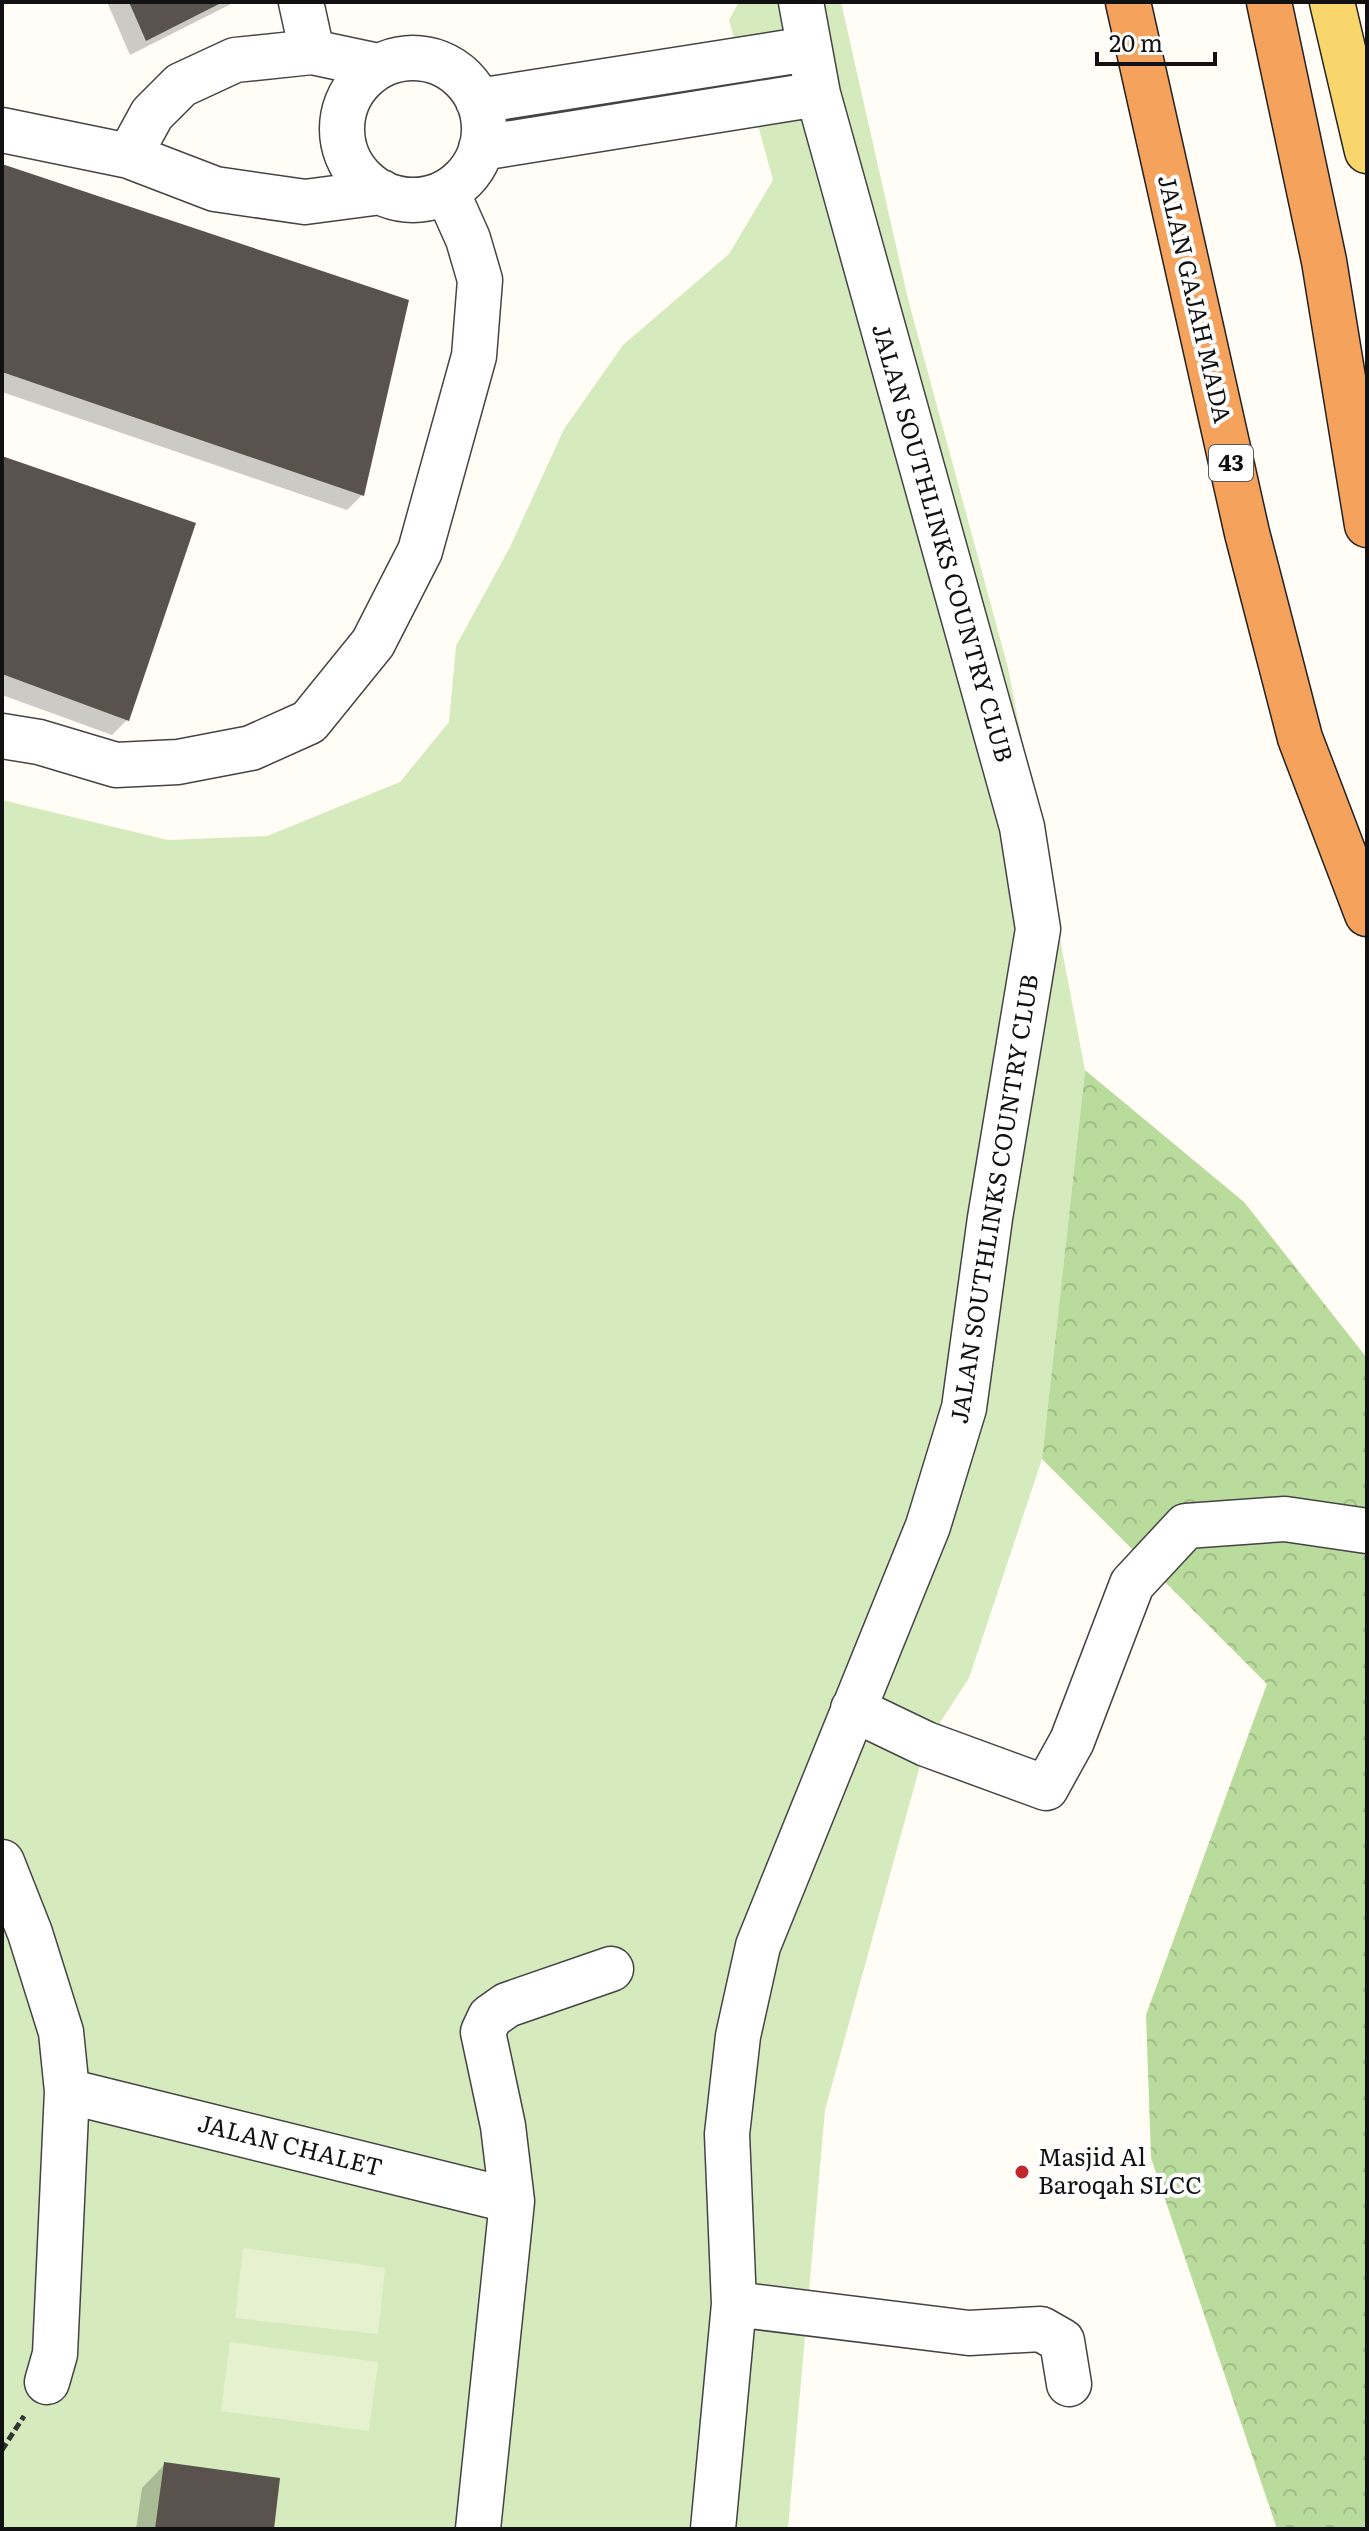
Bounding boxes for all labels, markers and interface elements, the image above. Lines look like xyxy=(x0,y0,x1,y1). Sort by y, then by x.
scale bar xyxy=(1097,16,1215,66)
text: 20 m xyxy=(1109,24,1163,59)
street label: JALAN GAJAH MADA xyxy=(1151,171,1242,426)
street label: JALAN SOUTHLINKS COUNTRY CLUB xyxy=(865,319,1024,766)
road number: 43 xyxy=(1209,445,1253,481)
street label: JALAN SOUTHLINKS COUNTRY CLUB xyxy=(940,971,1045,1426)
street label: JALAN CHALET xyxy=(195,2104,387,2183)
place label: Masjid Al Baroqah SLCC xyxy=(1038,2138,1202,2201)
marker: Masjid Al Baroqah SLCC xyxy=(1013,2163,1031,2181)

